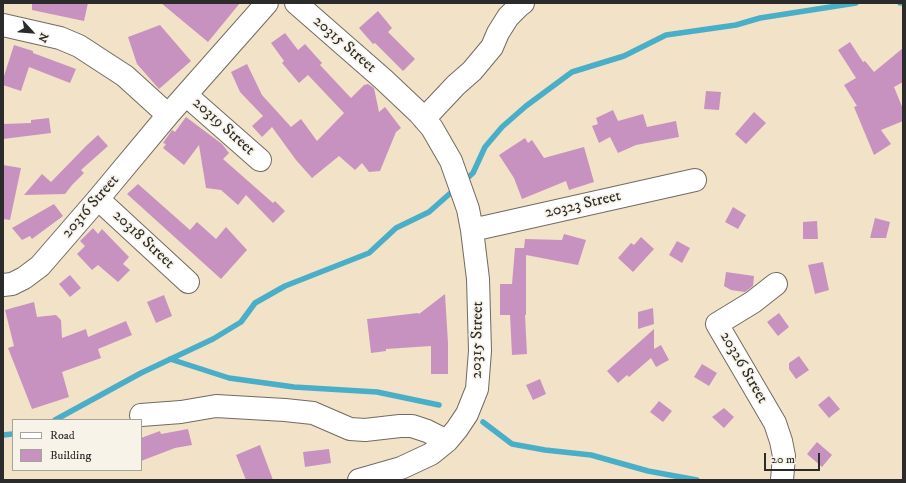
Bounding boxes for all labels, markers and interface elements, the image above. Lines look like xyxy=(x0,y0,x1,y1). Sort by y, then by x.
north arrow xyxy=(12,12,52,52)
street label: 20315 Street xyxy=(308,12,380,78)
text: N xyxy=(35,30,51,44)
street label: 20319 Street xyxy=(188,94,258,160)
street label: 20316 Street xyxy=(58,171,124,243)
street label: 20323 Street xyxy=(543,187,623,223)
street label: 20318 Street xyxy=(108,207,178,273)
street label: 20315 Street xyxy=(468,301,488,379)
street label: 20326 Street xyxy=(715,329,771,407)
legend xyxy=(12,419,142,471)
text: Road xyxy=(50,428,75,443)
scale bar xyxy=(766,445,822,471)
text: Building xyxy=(50,448,91,463)
text: 20 m xyxy=(771,452,795,467)

